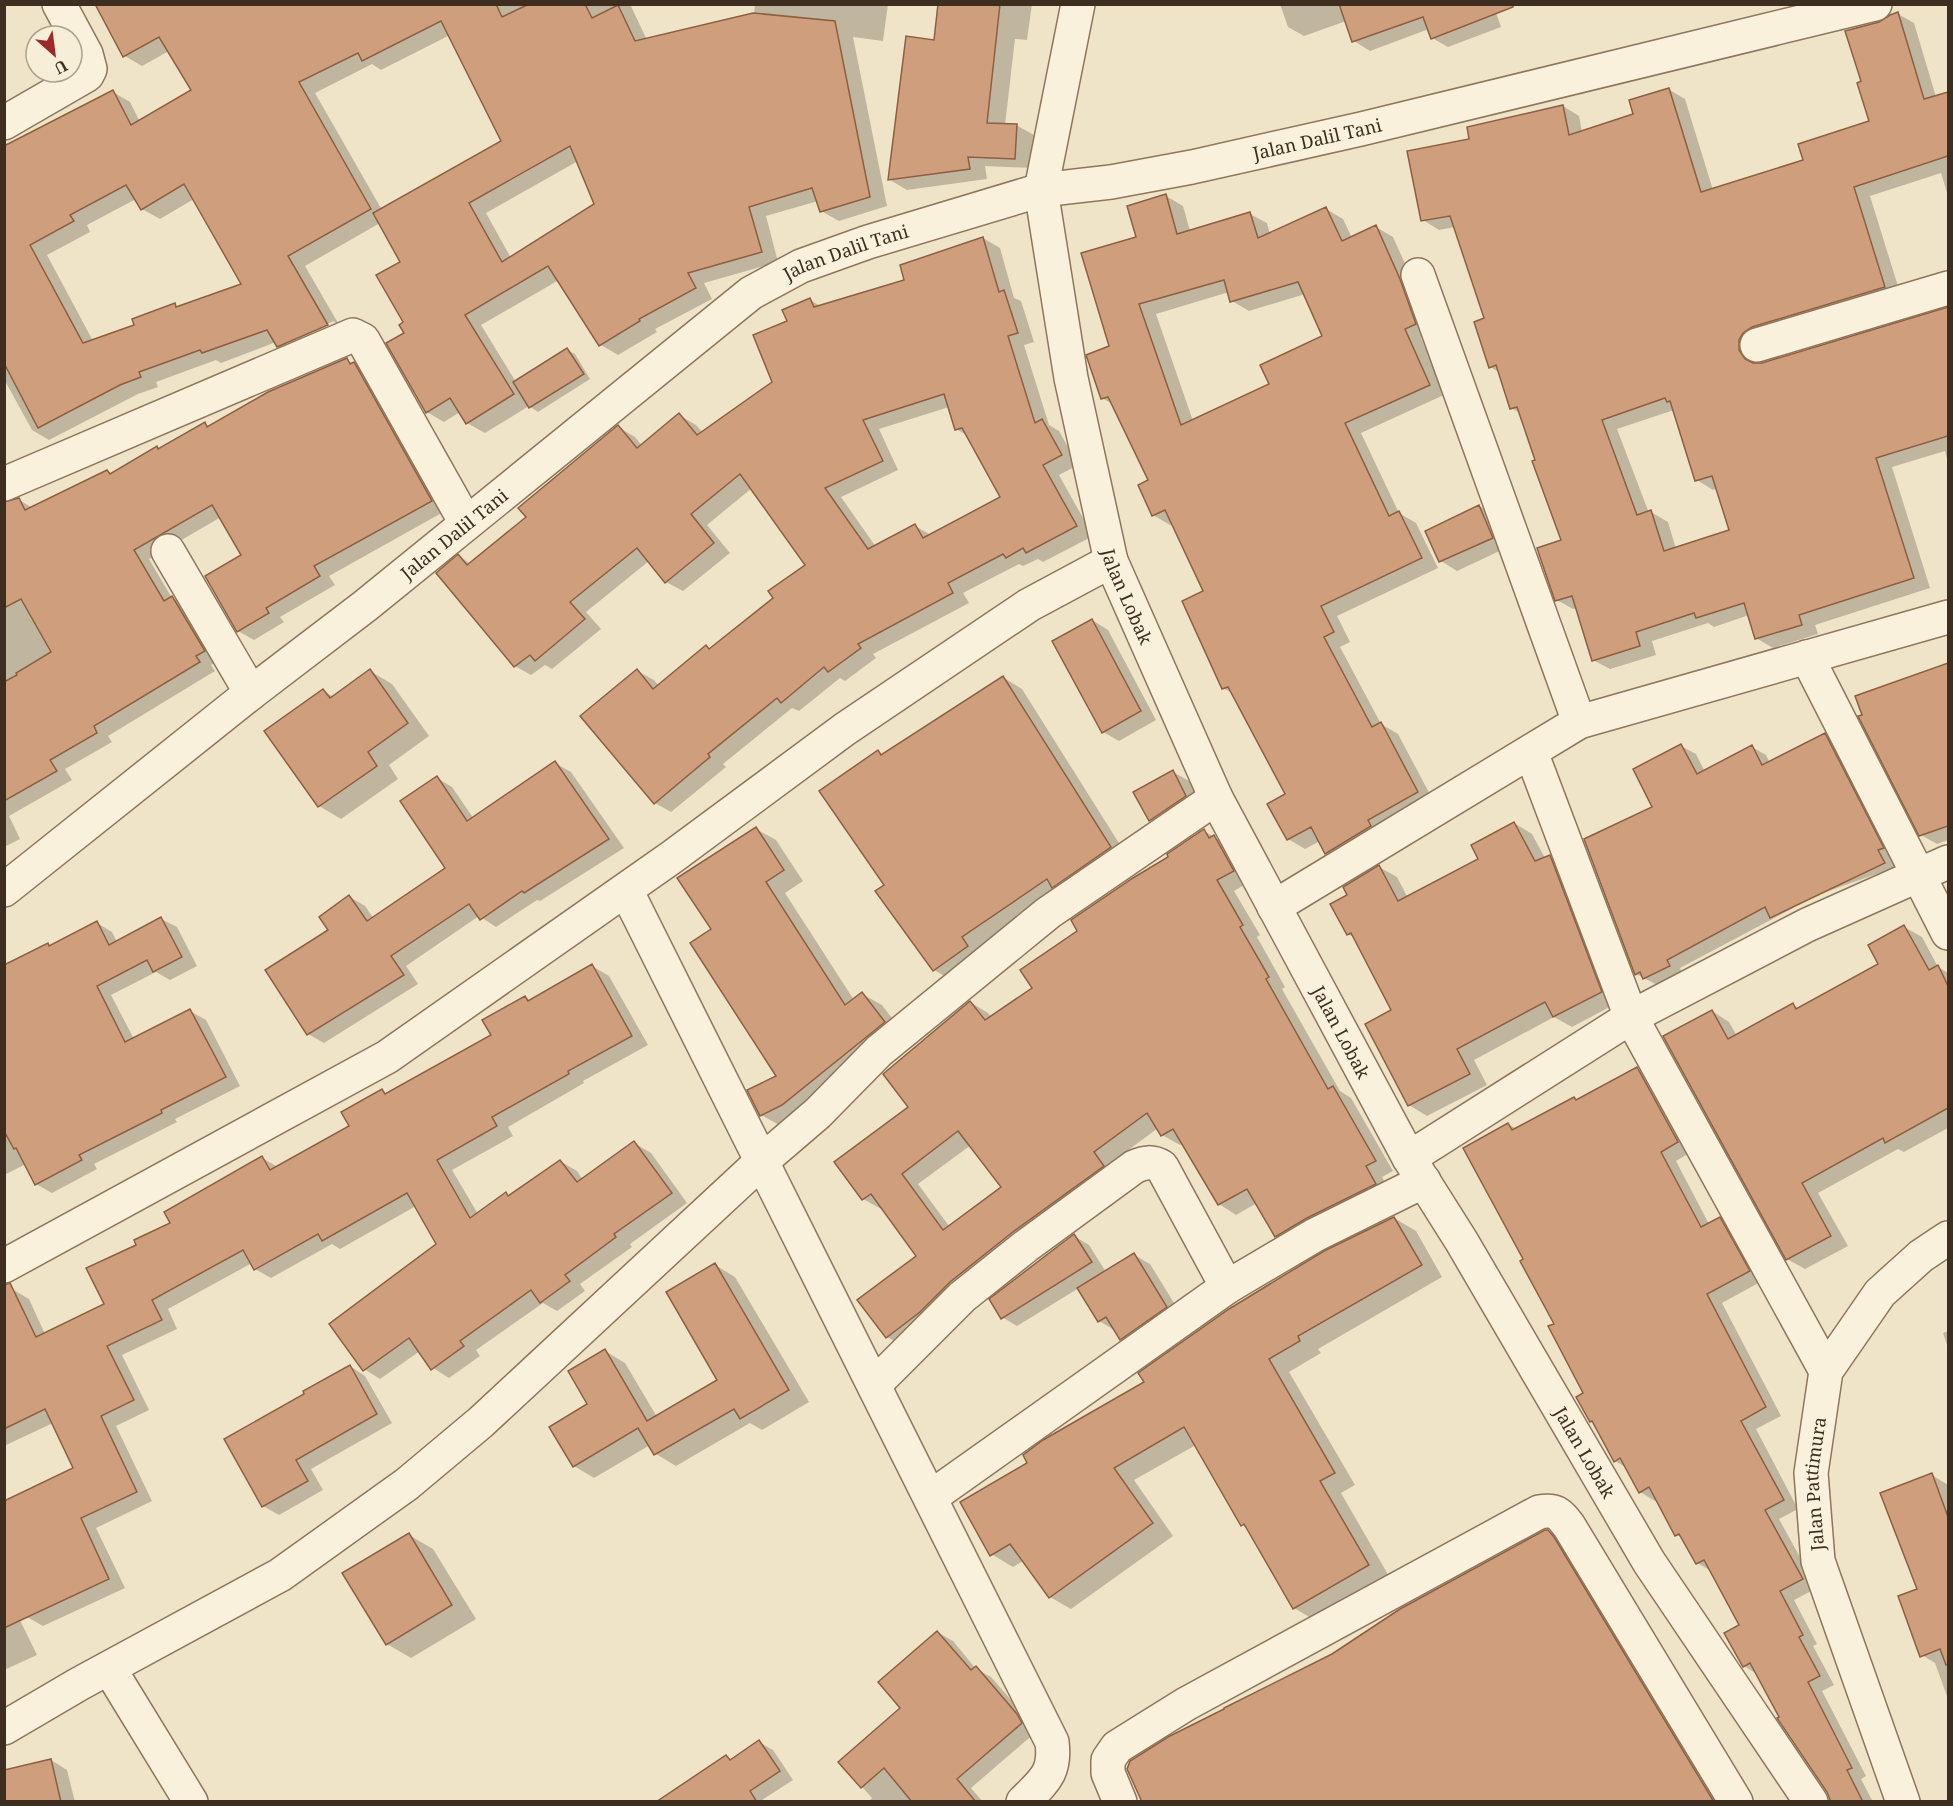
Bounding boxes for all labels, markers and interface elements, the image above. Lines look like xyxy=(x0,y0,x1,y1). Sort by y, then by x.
north arrow xyxy=(24,24,84,84)
text: U xyxy=(51,55,71,80)
street label: Jalan Dalil Tani xyxy=(1249,112,1384,165)
street label: Jalan Dalil Tani xyxy=(778,219,911,286)
street label: Jalan Dalil Tani xyxy=(395,483,513,585)
street label: Jalan Lobak xyxy=(1096,545,1158,648)
street label: Jalan Lobak xyxy=(1306,980,1376,1083)
street label: Jalan Lobak xyxy=(1548,1401,1621,1503)
street label: Jalan Pattimura xyxy=(1799,1415,1831,1553)

